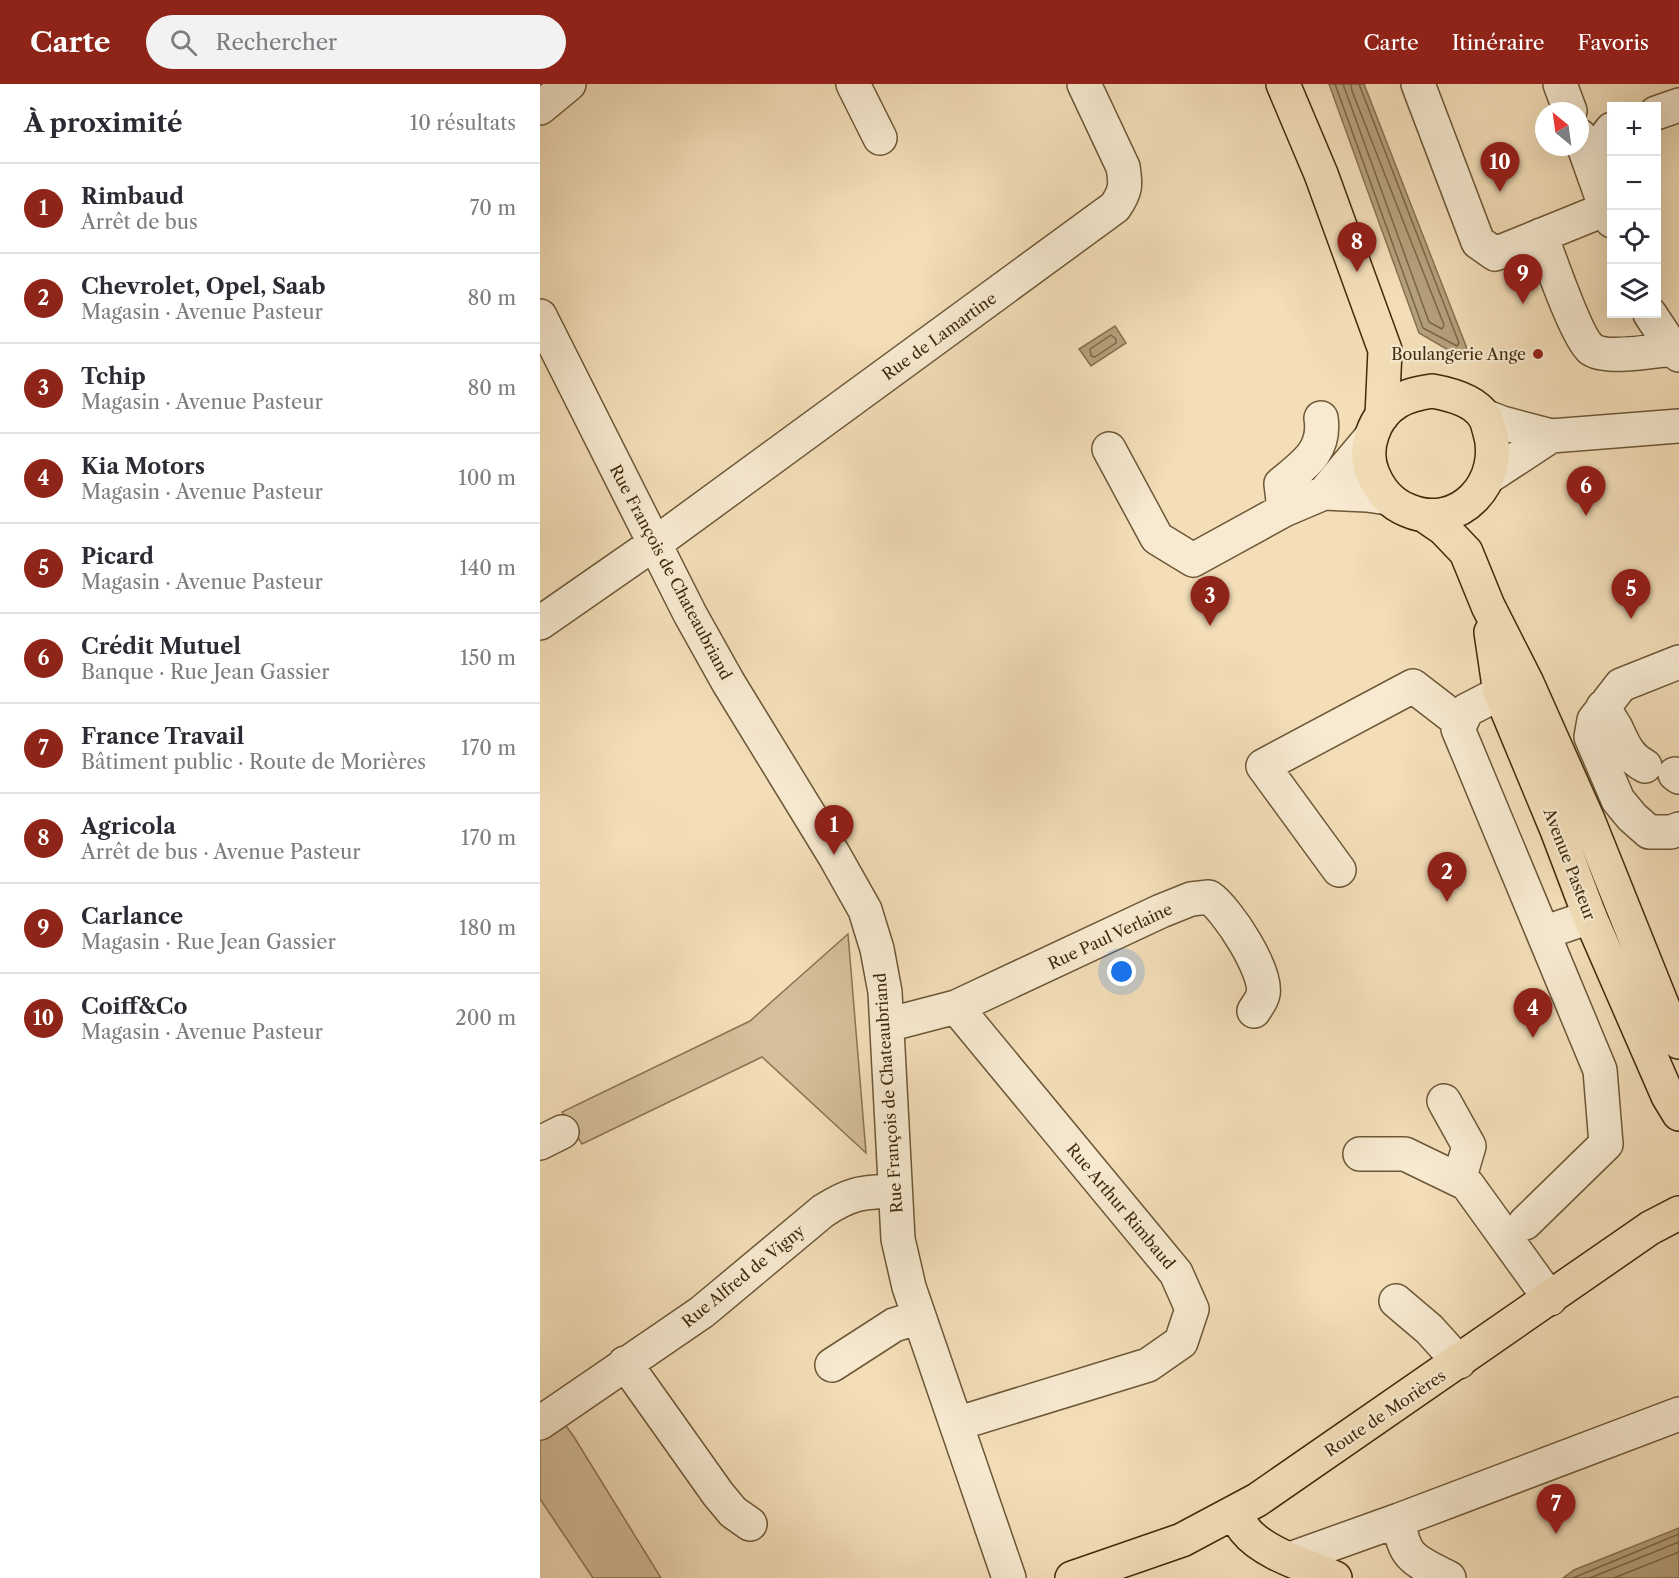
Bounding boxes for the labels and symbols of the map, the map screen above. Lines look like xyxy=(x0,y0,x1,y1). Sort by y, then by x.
north arrow xyxy=(1535,102,1589,156)
pin: 10 xyxy=(1480,142,1520,192)
pin: 8 xyxy=(1338,222,1376,272)
pin: 9 xyxy=(1504,254,1542,304)
street label: Rue de Lamartine xyxy=(878,288,1000,384)
place label: Boulangerie Ange xyxy=(1391,344,1526,364)
marker: Boulangerie Ange xyxy=(1531,347,1545,361)
street label: Rue François de Chateaubriand xyxy=(606,461,736,683)
pin: 6 xyxy=(1566,466,1606,516)
pin: 5 xyxy=(1612,570,1650,619)
pin: 3 xyxy=(1190,576,1230,626)
street label: Avenue Pasteur xyxy=(1539,804,1601,923)
pin: 1 xyxy=(814,806,854,855)
pin: 2 xyxy=(1428,852,1466,902)
street label: Rue Paul Verlaine xyxy=(1045,898,1175,974)
your location xyxy=(1107,957,1136,986)
street label: Rue François de Chateaubriand xyxy=(870,972,906,1214)
pin: 4 xyxy=(1514,988,1552,1038)
street label: Rue Arthur Rimbaud xyxy=(1063,1139,1180,1273)
street label: Rue Alfred de Vigny xyxy=(678,1220,809,1331)
street label: Route de Morières xyxy=(1321,1365,1449,1461)
pin: 7 xyxy=(1536,1484,1576,1534)

